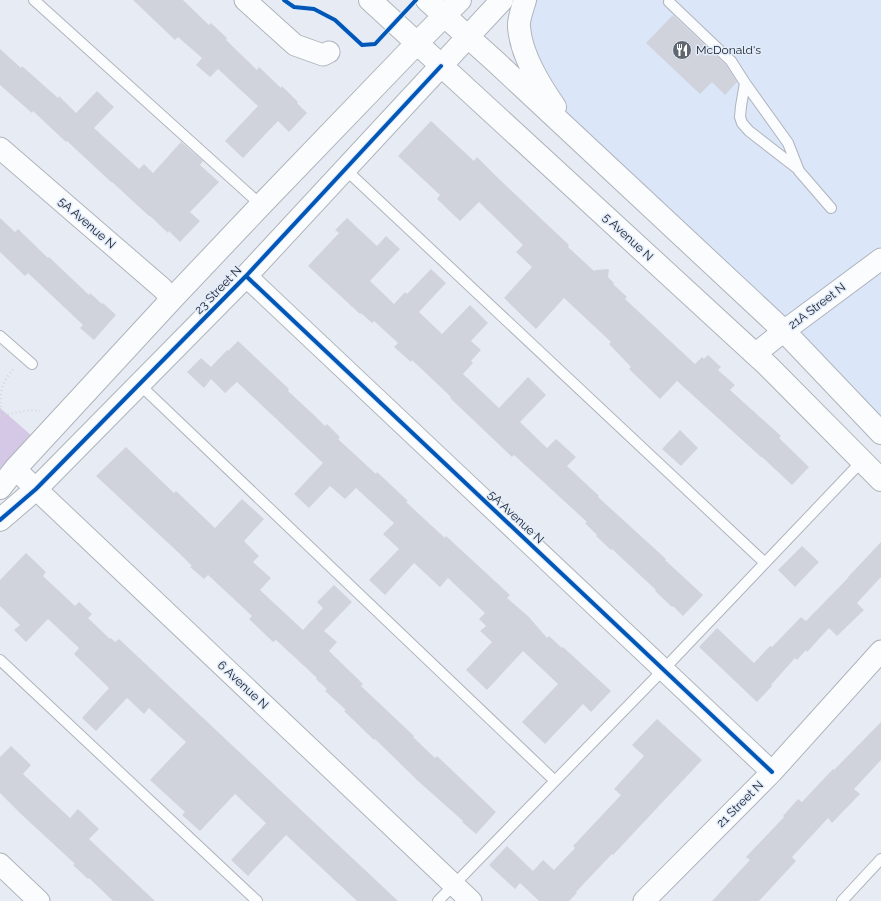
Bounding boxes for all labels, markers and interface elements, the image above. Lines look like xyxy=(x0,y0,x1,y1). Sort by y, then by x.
restaurant icon: McDonald's xyxy=(671,39,693,61)
place label: McDonald's xyxy=(696,43,761,57)
street label: 5A Avenue N xyxy=(55,194,119,252)
street label: 5 Avenue N xyxy=(600,210,656,264)
street label: 23 Street N xyxy=(192,263,244,317)
street label: 21A Street N xyxy=(786,280,848,332)
street label: 5A Avenue N xyxy=(485,488,547,546)
street label: 6 Avenue N xyxy=(215,658,271,712)
street label: 21 Street N xyxy=(714,778,766,830)

